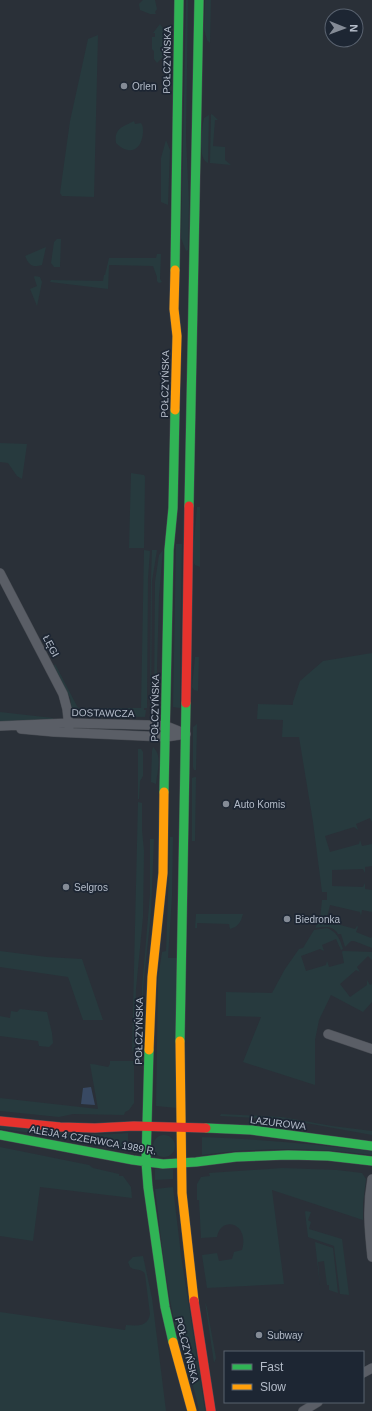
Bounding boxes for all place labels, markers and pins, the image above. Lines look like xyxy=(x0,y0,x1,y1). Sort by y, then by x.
marker: Orlen xyxy=(119,81,129,91)
place label: Orlen xyxy=(132,81,156,92)
marker: Auto Komis xyxy=(221,799,231,809)
place label: Auto Komis xyxy=(234,799,285,810)
marker: Selgros xyxy=(61,882,71,892)
place label: Selgros xyxy=(74,882,108,893)
marker: Biedronka xyxy=(282,914,292,924)
place label: Biedronka xyxy=(295,914,340,925)
marker: Subway xyxy=(254,1330,264,1340)
place label: Subway xyxy=(267,1330,303,1341)

